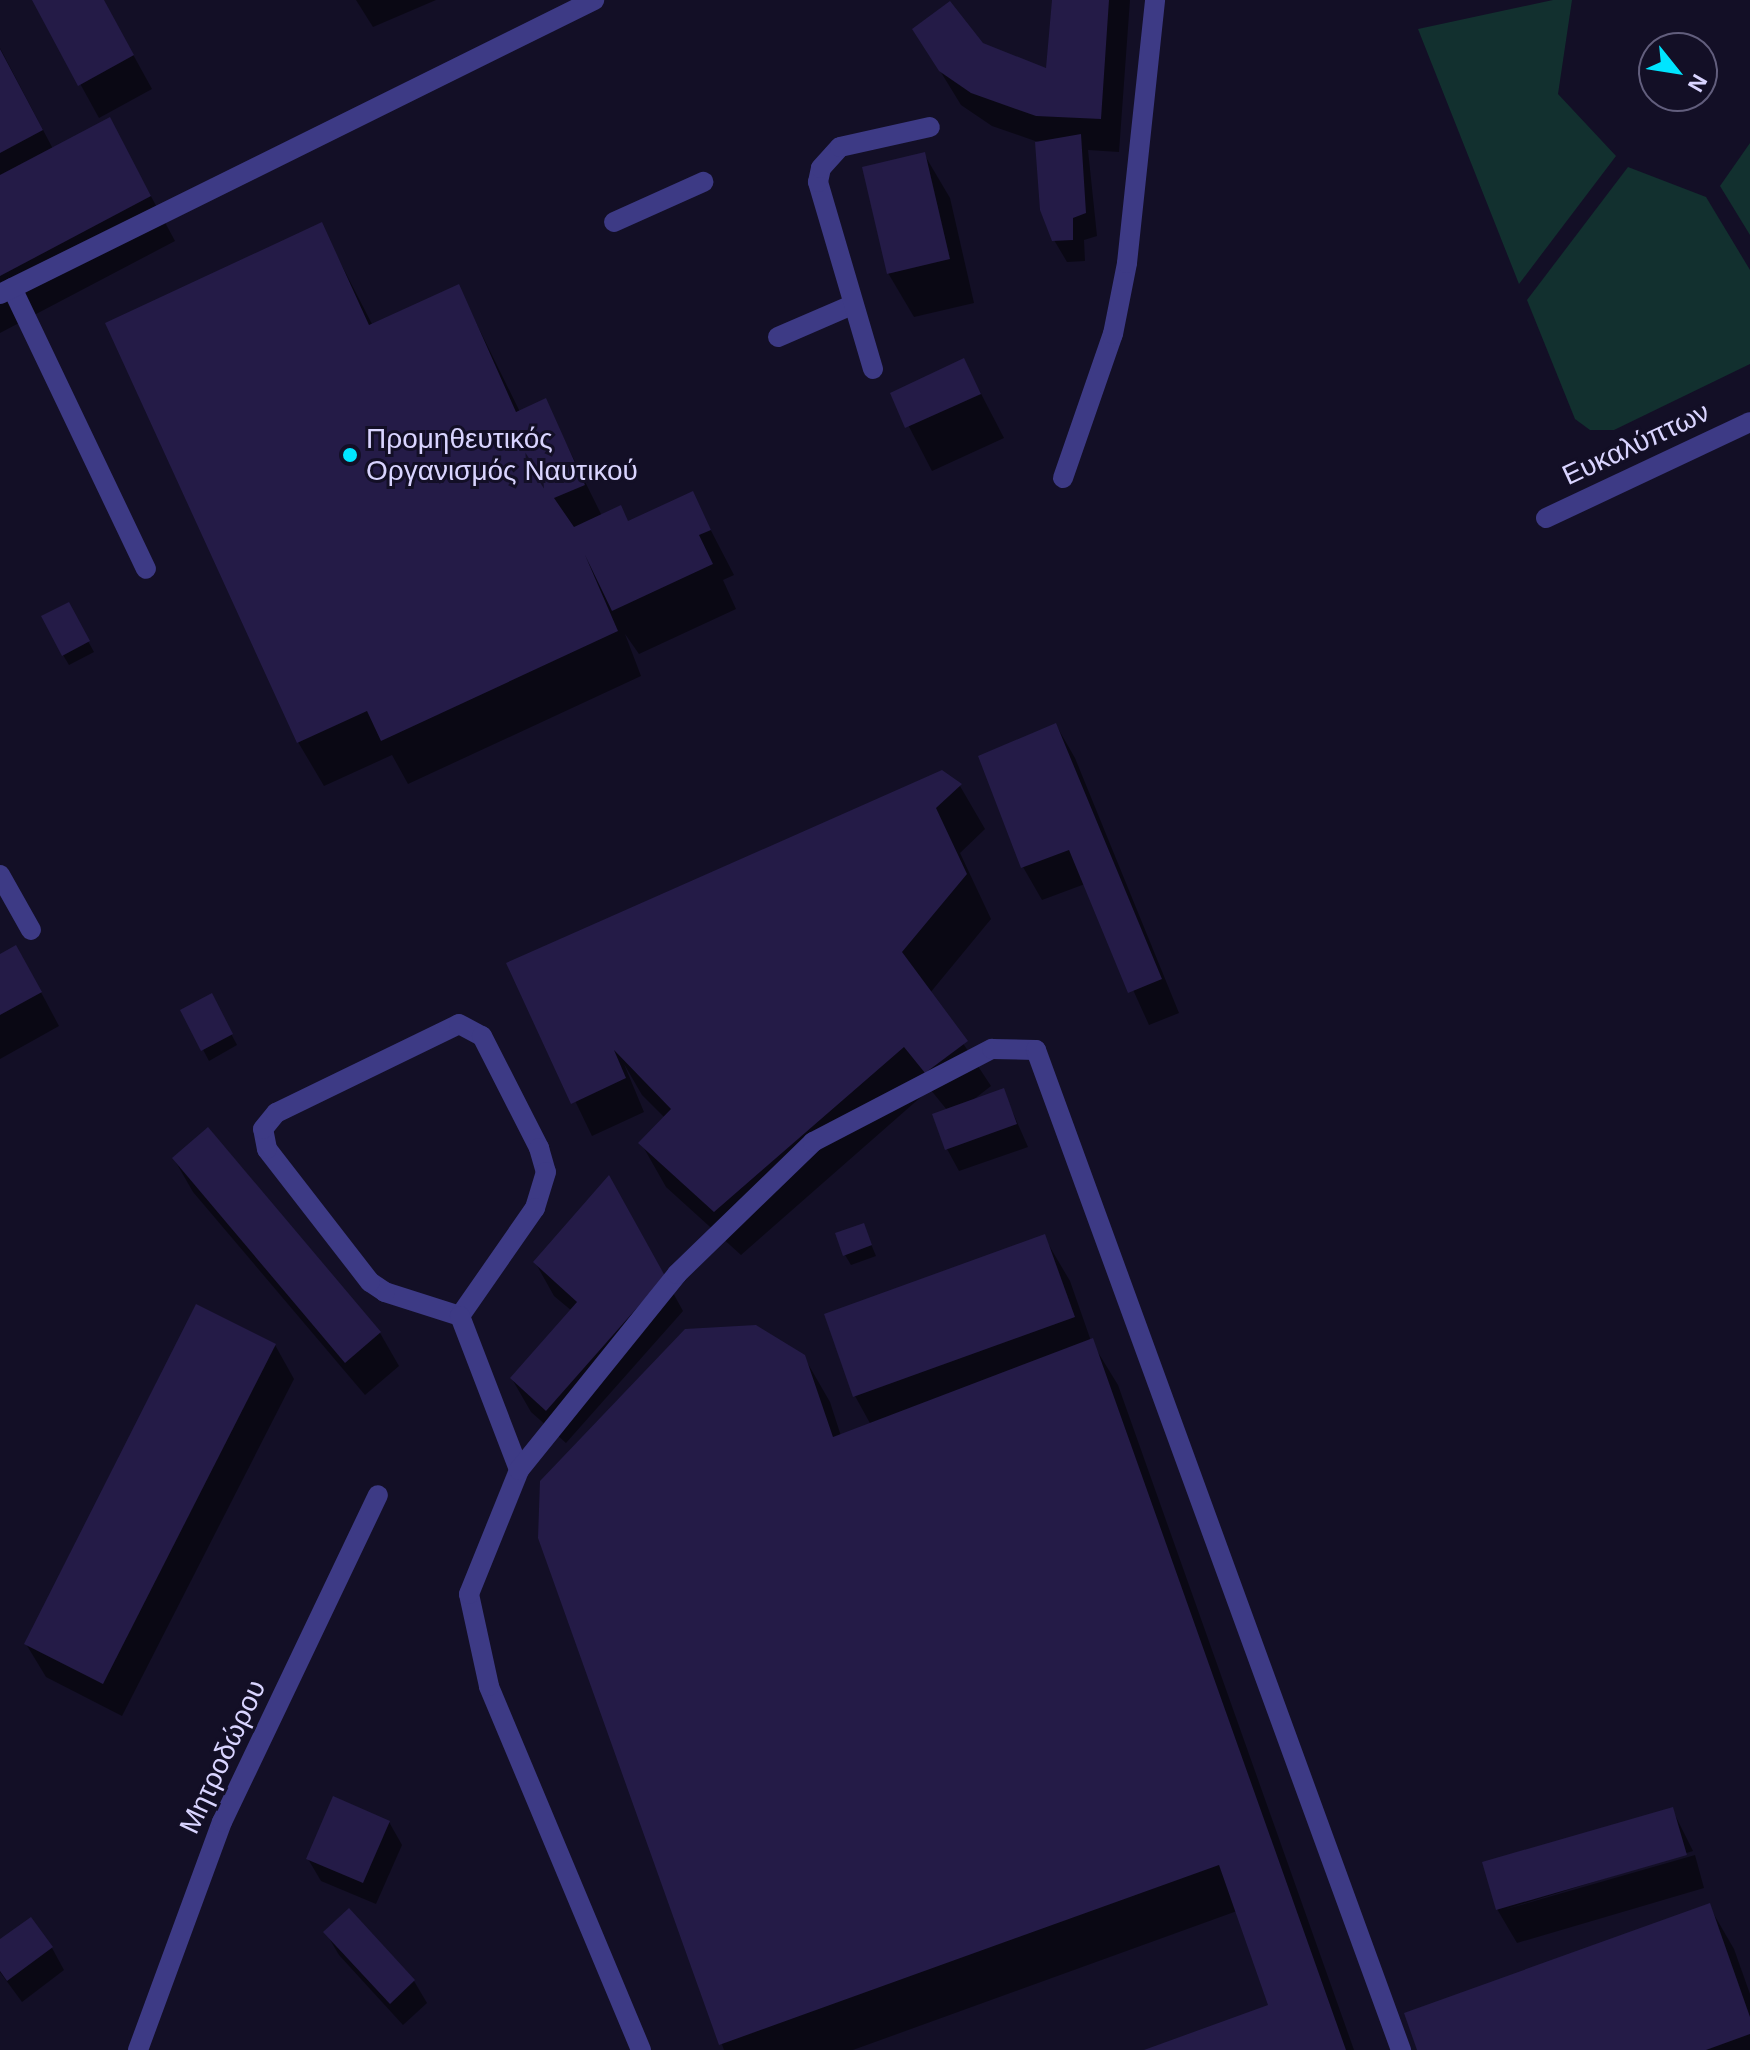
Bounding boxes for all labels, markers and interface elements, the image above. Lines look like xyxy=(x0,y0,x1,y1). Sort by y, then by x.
north arrow xyxy=(1638,32,1718,112)
text: N xyxy=(1683,70,1712,96)
street label: Ευκαλύπτων xyxy=(1557,395,1715,493)
place label: Προμηθευτικός Οργανισμός Ναυτικού xyxy=(366,422,638,488)
marker: Προμηθευτικός Οργανισμός Ναυτικού xyxy=(341,446,359,464)
street label: Μητροδώρου xyxy=(173,1675,273,1839)

